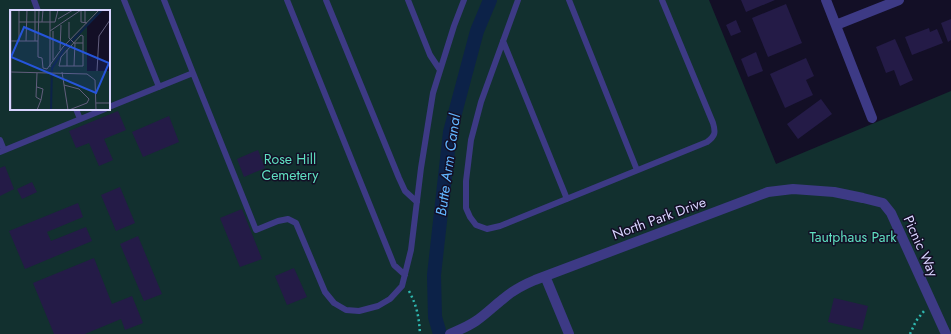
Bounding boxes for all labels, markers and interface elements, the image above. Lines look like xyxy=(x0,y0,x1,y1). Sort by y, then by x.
inset map xyxy=(10,10,110,110)
water label: Butte Arm Canal xyxy=(430,112,466,217)
park label: Rose Hill Cemetery xyxy=(262,149,319,185)
street label: North Park Drive xyxy=(609,192,709,244)
street label: Picnic Way xyxy=(899,212,944,281)
park label: Tautphaus Park xyxy=(810,227,897,247)

